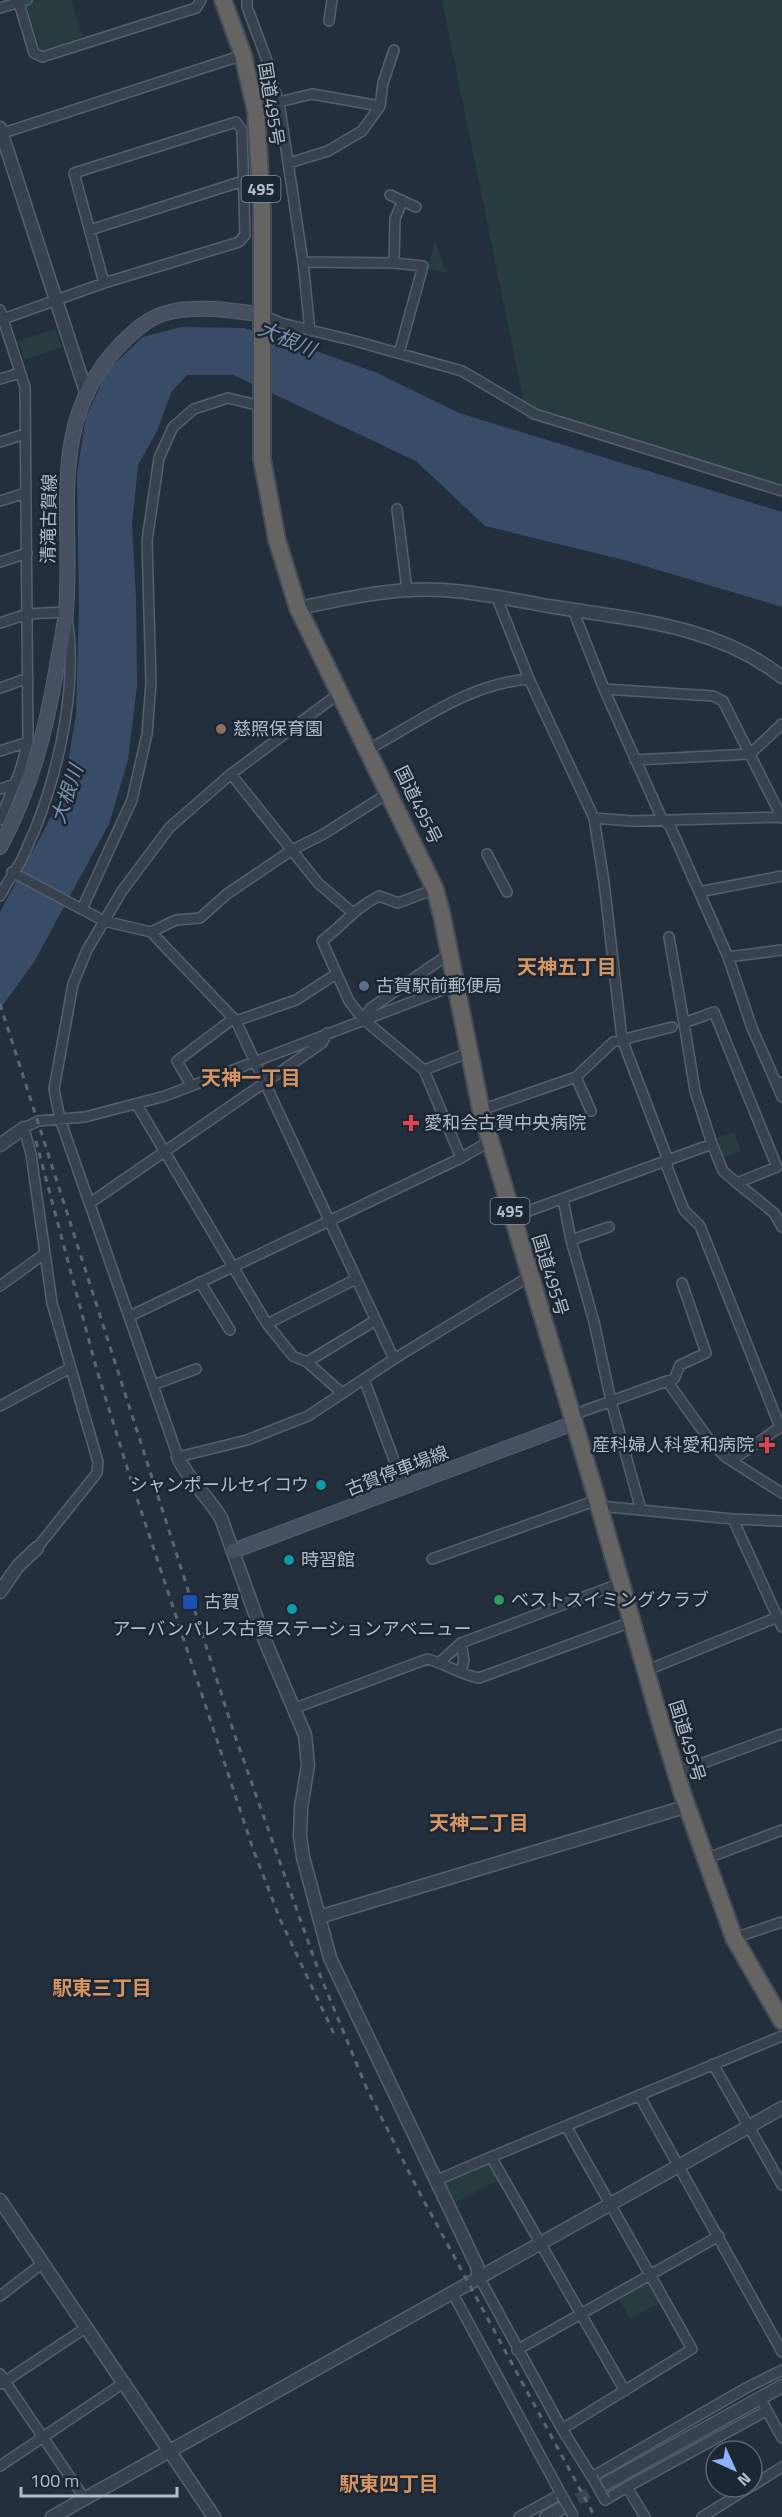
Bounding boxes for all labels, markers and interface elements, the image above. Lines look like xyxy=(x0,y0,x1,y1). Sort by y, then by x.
street label: 国道495号 xyxy=(252,60,291,148)
road number: 495 xyxy=(242,176,280,202)
water label: 大根川 xyxy=(254,313,323,365)
street label: 清滝古賀線 xyxy=(34,474,63,564)
place label: 慈照保育園 xyxy=(233,715,323,742)
marker: 慈照保育園 xyxy=(214,722,228,736)
water label: 大根川 xyxy=(42,759,92,827)
street label: 国道495号 xyxy=(388,761,449,849)
district label: 天神五丁目 xyxy=(517,951,617,982)
place label: 古賀駅前郵便局 xyxy=(376,972,502,999)
marker: 古賀駅前郵便局 xyxy=(357,979,371,993)
district label: 天神一丁目 xyxy=(201,1062,301,1093)
place label: 愛和会古賀中央病院 xyxy=(424,1109,586,1136)
marker: 愛和会古賀中央病院 xyxy=(402,1114,420,1132)
road number: 495 xyxy=(490,1198,530,1224)
street label: 国道495号 xyxy=(525,1231,576,1319)
place label: 産科婦人科愛和病院 xyxy=(592,1431,754,1458)
marker: 産科婦人科愛和病院 xyxy=(758,1436,776,1454)
street label: 古賀停車場線 xyxy=(342,1439,452,1502)
place label: シャンポールセイコウ xyxy=(130,1471,309,1498)
marker: シャンポールセイコウ xyxy=(314,1478,328,1492)
place label: 時習館 xyxy=(301,1546,355,1573)
marker: 時習館 xyxy=(282,1553,296,1567)
place label: ベストスイミングクラブ xyxy=(511,1586,709,1613)
place label: 古賀 xyxy=(204,1588,240,1615)
marker: 古賀 xyxy=(181,1593,199,1611)
marker: ベストスイミングクラブ xyxy=(492,1593,506,1607)
marker: アーバンパレス古賀ステーションアベニュー xyxy=(285,1602,299,1616)
place label: アーバンパレス古賀ステーションアベニュー xyxy=(113,1615,471,1642)
street label: 国道495号 xyxy=(662,1697,713,1785)
district label: 天神二丁目 xyxy=(429,1807,529,1838)
district label: 駅東三丁目 xyxy=(52,1972,152,2003)
north arrow xyxy=(704,2439,764,2499)
scale bar xyxy=(21,2460,177,2498)
text: 100 m xyxy=(30,2467,79,2494)
text: N xyxy=(732,2467,757,2492)
district label: 駅東四丁目 xyxy=(339,2468,439,2499)

